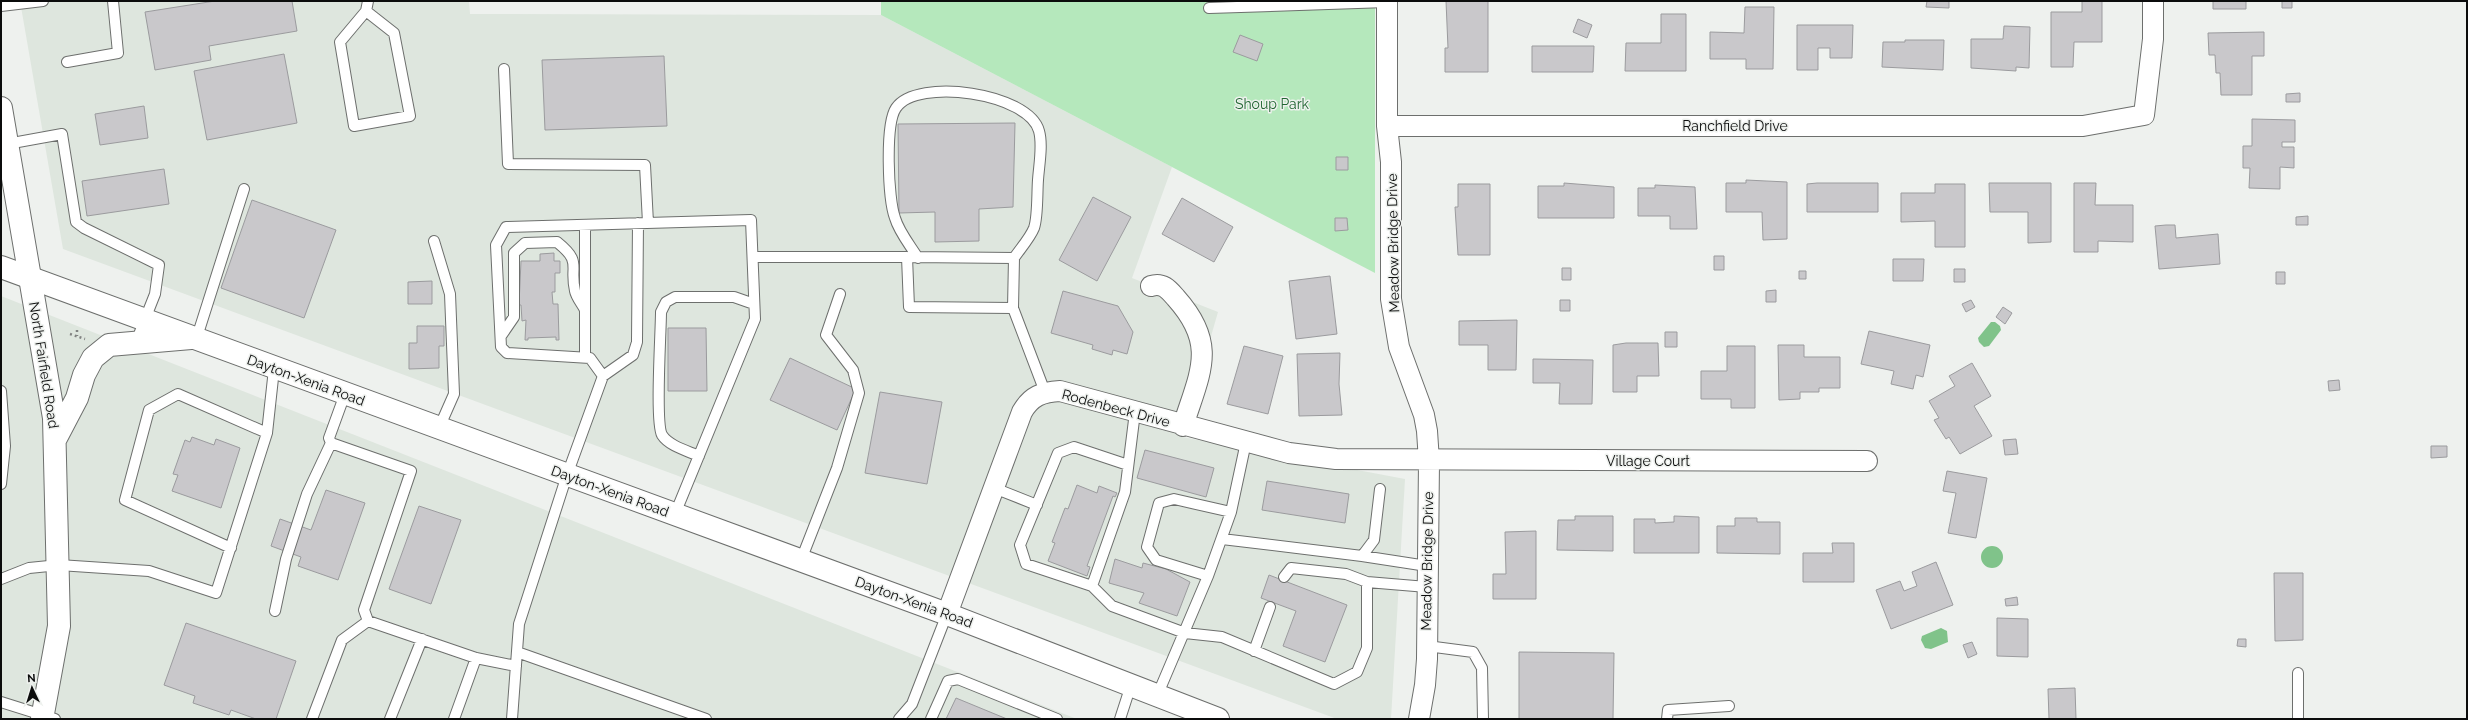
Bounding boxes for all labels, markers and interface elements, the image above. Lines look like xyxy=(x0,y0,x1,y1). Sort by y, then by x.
park label: Shoup Park xyxy=(1235,96,1310,112)
street label: Ranchfield Drive xyxy=(1682,118,1788,134)
street label: Meadow Bridge Drive xyxy=(1384,173,1402,313)
street label: North Fairfield Road xyxy=(26,300,62,430)
street label: Dayton-Xenia Road xyxy=(245,351,367,409)
street label: Rodenbeck Drive xyxy=(1060,386,1172,430)
street label: Village Court xyxy=(1606,453,1690,469)
street label: Dayton-Xenia Road xyxy=(549,462,671,520)
street label: Meadow Bridge Drive xyxy=(1418,491,1436,631)
street label: Dayton-Xenia Road xyxy=(853,573,975,631)
north arrow xyxy=(12,668,52,708)
text: N xyxy=(27,672,36,685)

